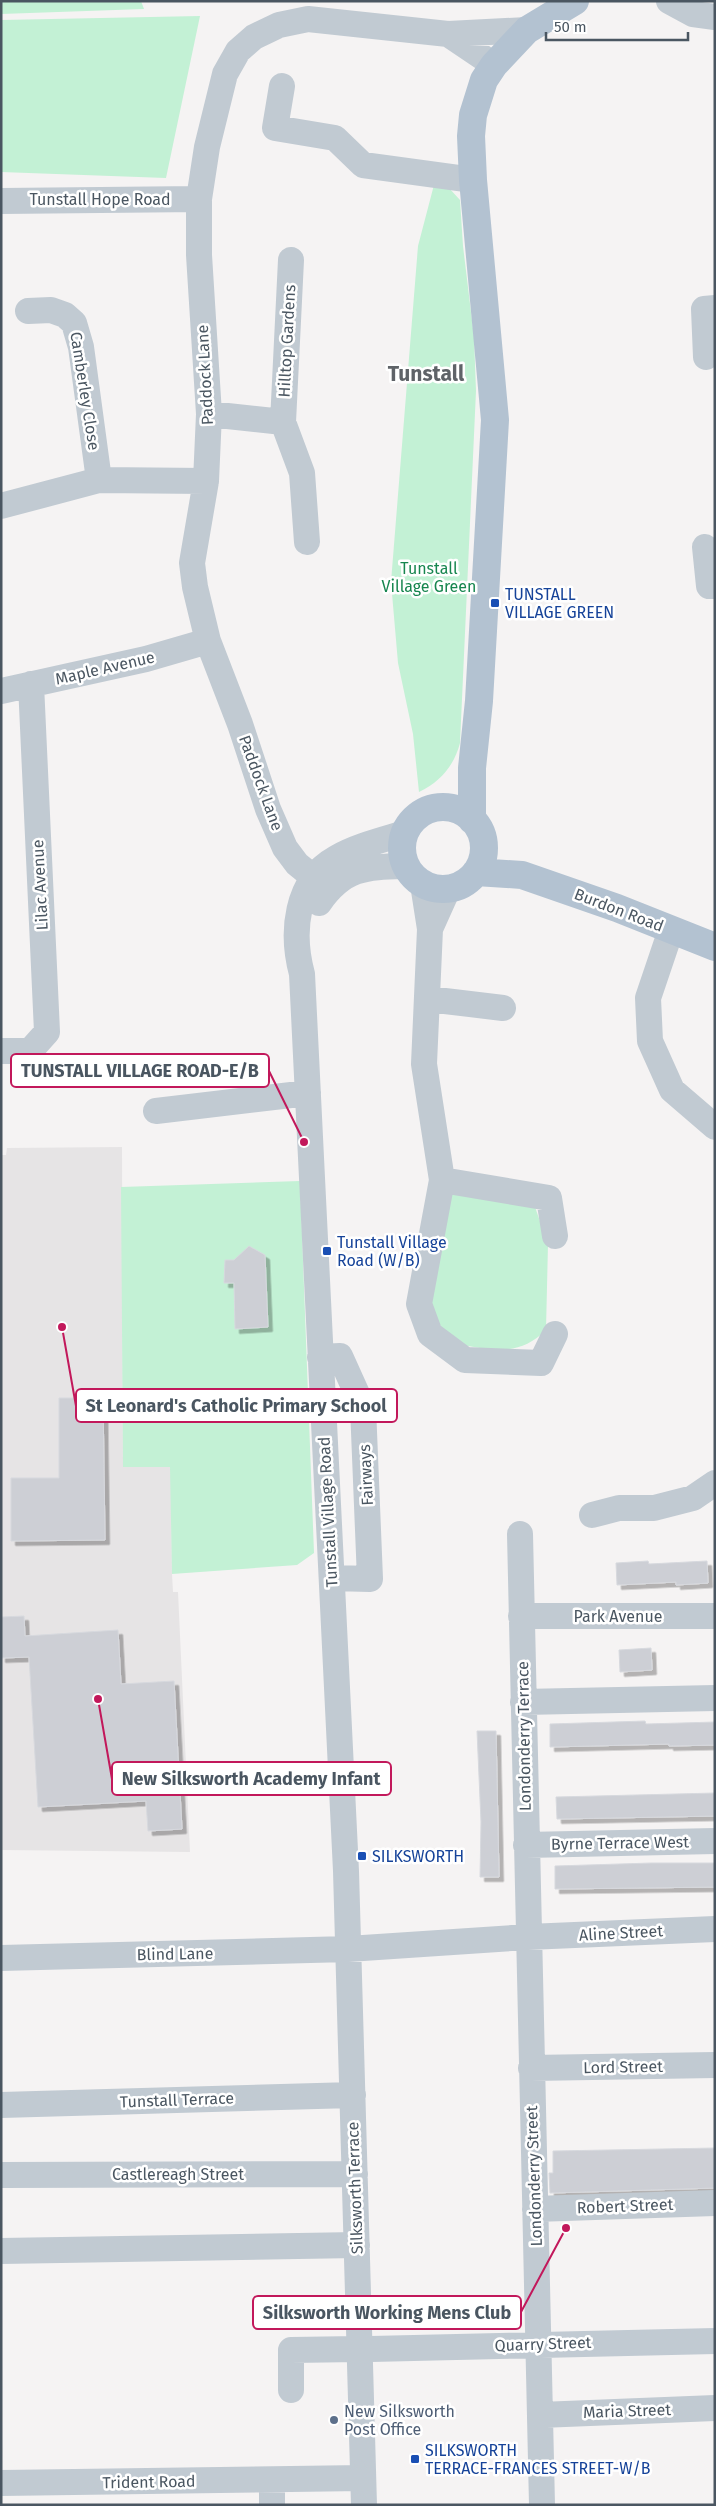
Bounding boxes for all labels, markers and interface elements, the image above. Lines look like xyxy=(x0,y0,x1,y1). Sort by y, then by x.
scale bar xyxy=(546,10,688,42)
text: 50 m xyxy=(554,18,587,36)
street label: Tunstall Hope Road xyxy=(29,190,171,209)
street label: Hilltop Gardens xyxy=(275,284,299,398)
street label: Paddock Lane xyxy=(193,324,217,426)
street label: Camberley Close xyxy=(66,330,104,452)
district label: Tunstall xyxy=(388,361,465,387)
park label: Tunstall Village Green xyxy=(382,559,476,596)
place label: TUNSTALL VILLAGE GREEN xyxy=(505,585,614,622)
marker: TUNSTALL VILLAGE GREEN xyxy=(489,597,501,609)
street label: Maple Avenue xyxy=(53,647,157,689)
street label: Paddock Lane xyxy=(235,733,287,833)
street label: Lilac Avenue xyxy=(28,839,52,931)
street label: Burdon Road xyxy=(572,884,666,936)
callout: TUNSTALL VILLAGE ROAD-E/B xyxy=(11,1054,269,1087)
text: TUNSTALL VILLAGE ROAD-E/B xyxy=(21,1060,259,1082)
place label: Tunstall Village Road (W/B) xyxy=(337,1233,447,1270)
marker: Tunstall Village Road (W/B) xyxy=(321,1245,333,1257)
callout: St Leonard's Catholic Primary School xyxy=(76,1389,397,1422)
text: St Leonard's Catholic Primary School xyxy=(85,1395,387,1417)
street label: Tunstall Village Road xyxy=(315,1436,341,1588)
street label: Fairways xyxy=(355,1444,377,1506)
street label: Park Avenue xyxy=(574,1607,662,1626)
street label: Londonderry Terrace xyxy=(513,1661,535,1811)
callout: New Silksworth Academy Infant xyxy=(112,1762,391,1795)
text: New Silksworth Academy Infant xyxy=(122,1768,381,1790)
street label: Byrne Terrace West xyxy=(551,1832,689,1854)
place label: SILKSWORTH xyxy=(372,1847,464,1866)
marker: SILKSWORTH xyxy=(356,1850,368,1862)
street label: Aline Street xyxy=(578,1921,664,1945)
street label: Blind Lane xyxy=(136,1944,214,1964)
street label: Lord Street xyxy=(583,2057,663,2077)
street label: Tunstall Terrace xyxy=(120,2089,234,2111)
street label: Londonderry Street xyxy=(522,2105,546,2247)
street label: Silksworth Terrace xyxy=(343,2121,367,2255)
street label: Castlereagh Street xyxy=(112,2165,244,2184)
street label: Robert Street xyxy=(576,2195,674,2217)
callout: Silksworth Working Mens Club xyxy=(253,2296,521,2329)
text: Silksworth Working Mens Club xyxy=(263,2302,511,2324)
street label: Quarry Street xyxy=(494,2333,592,2355)
street label: Maria Street xyxy=(583,2400,672,2422)
place label: New Silksworth Post Office xyxy=(344,2402,455,2439)
marker: New Silksworth Post Office xyxy=(328,2414,340,2426)
place label: SILKSWORTH TERRACE-FRANCES STREET-W/B xyxy=(425,2441,651,2478)
marker: SILKSWORTH TERRACE-FRANCES STREET-W/B xyxy=(409,2453,421,2465)
street label: Trident Road xyxy=(102,2472,196,2492)

